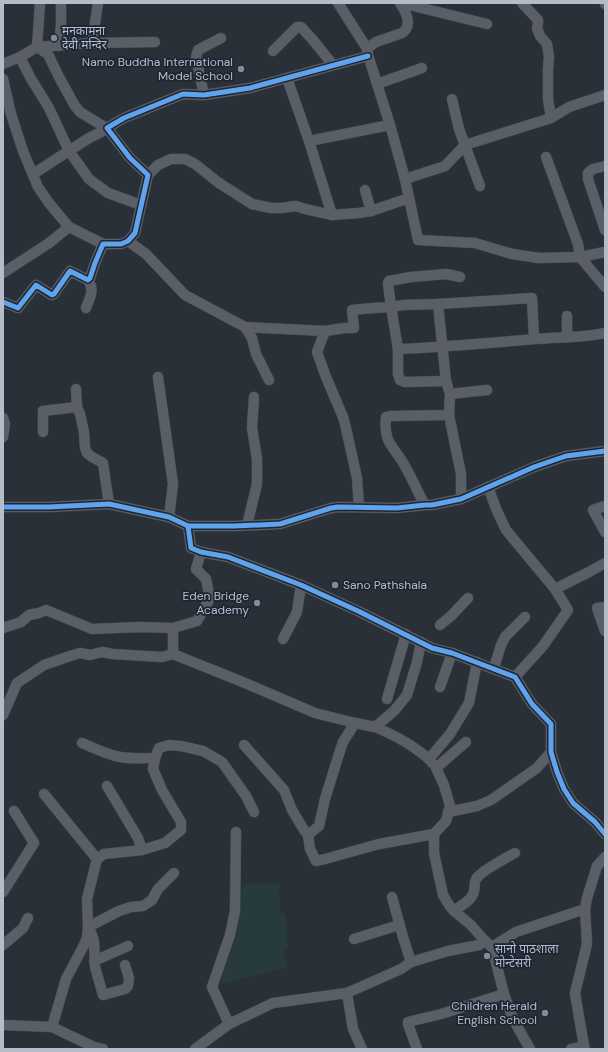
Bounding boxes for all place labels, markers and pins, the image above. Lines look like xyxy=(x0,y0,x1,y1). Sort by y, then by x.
place label: मनकामना देवी मन्दिर xyxy=(62,23,108,53)
marker: मनकामना देवी मन्दिर xyxy=(49,33,59,43)
place label: Namo Buddha International Model School xyxy=(82,54,233,84)
marker: Namo Buddha International Model School xyxy=(236,64,246,74)
place label: Sano Pathshala xyxy=(343,577,427,593)
marker: Sano Pathshala xyxy=(330,580,340,590)
place label: Eden Bridge Academy xyxy=(182,588,249,618)
marker: Eden Bridge Academy xyxy=(252,598,262,608)
place label: सानो पाठशाला मोन्टेसरी xyxy=(495,941,559,971)
marker: सानो पाठशाला मोन्टेसरी xyxy=(482,951,492,961)
place label: Children Herald English School xyxy=(451,998,537,1028)
marker: Children Herald English School xyxy=(540,1008,550,1018)

